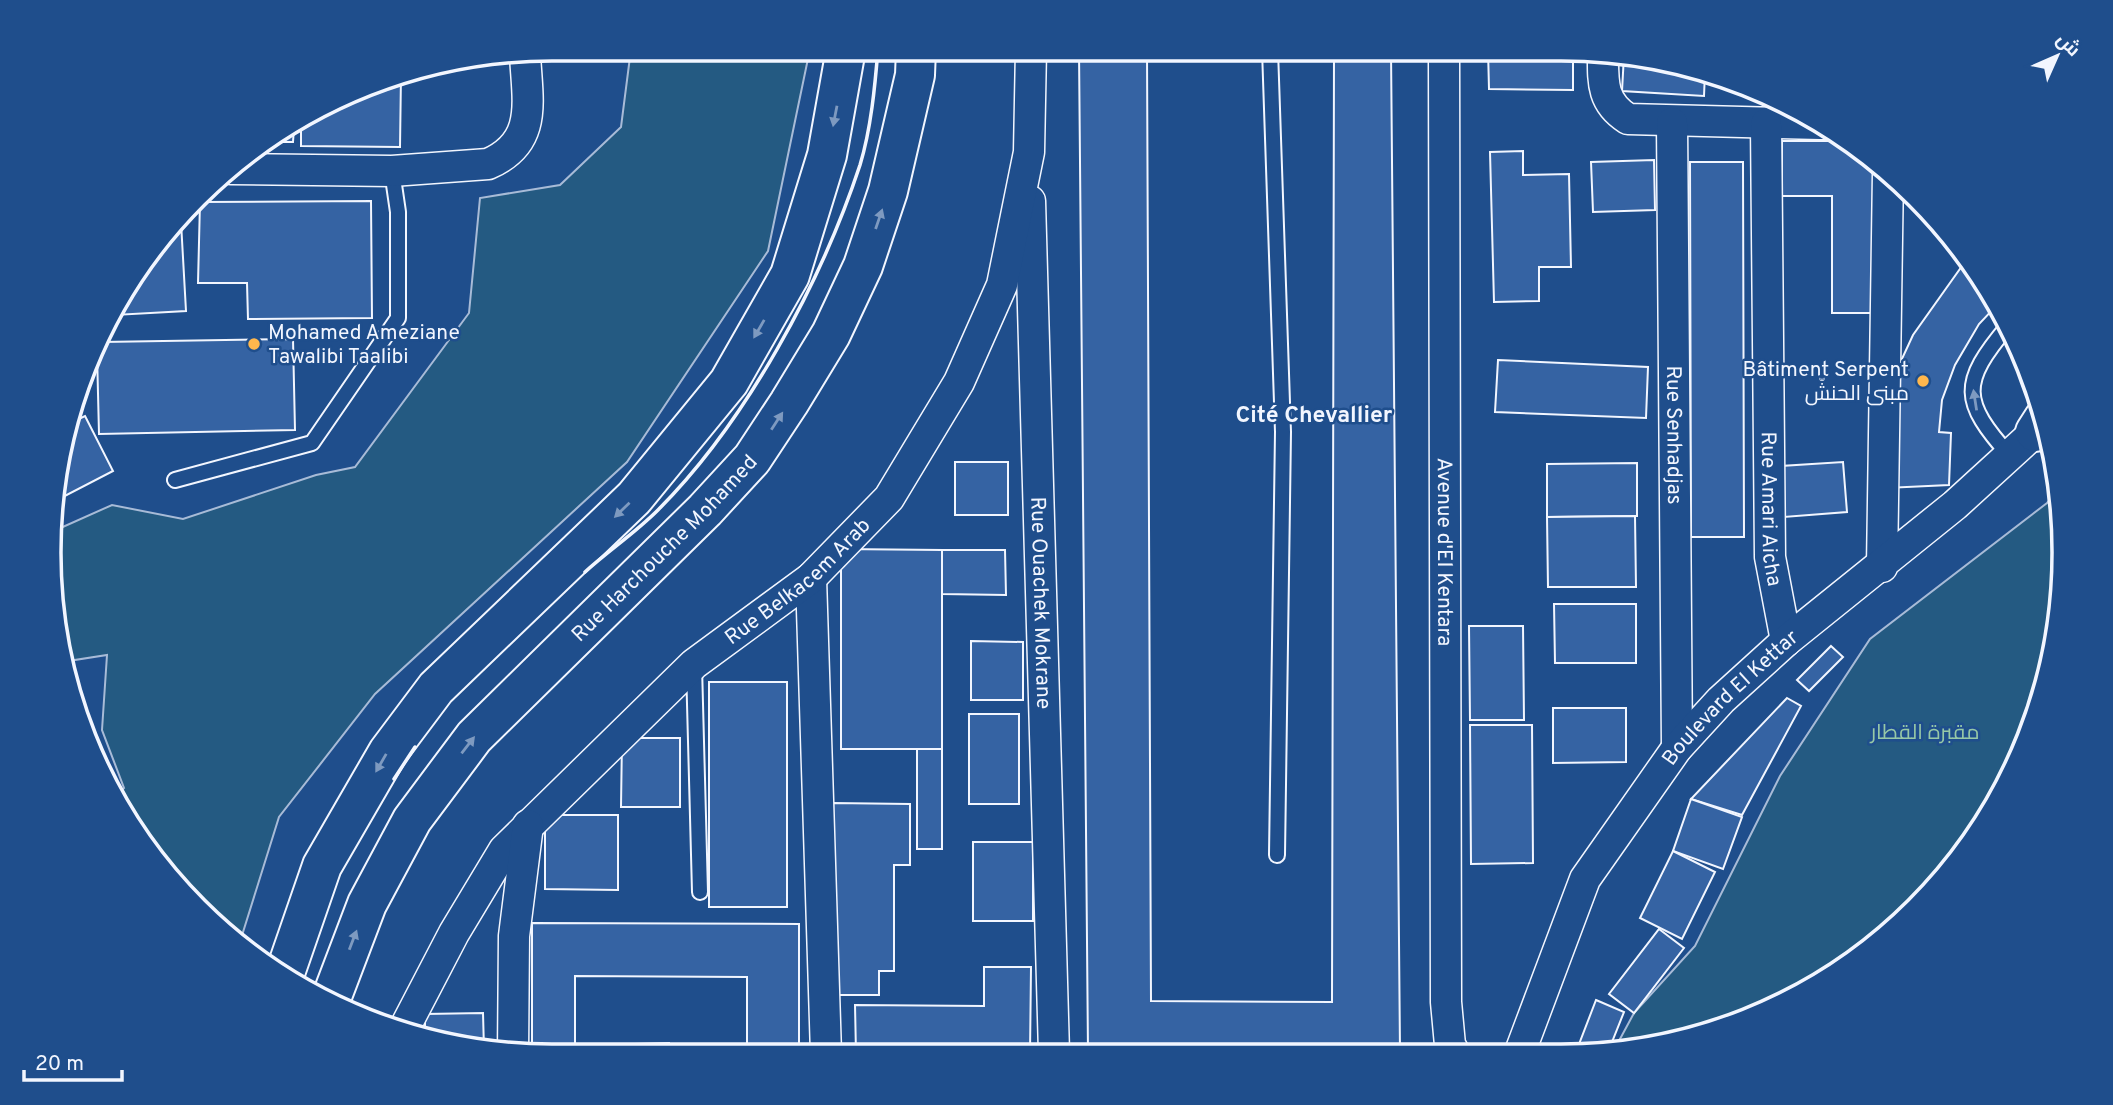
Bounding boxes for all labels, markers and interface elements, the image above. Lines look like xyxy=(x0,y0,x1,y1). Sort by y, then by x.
north arrow xyxy=(2022,21,2092,91)
text: ش xyxy=(2050,28,2085,63)
one-way arrow xyxy=(829,105,840,127)
one-way arrow xyxy=(874,208,884,229)
place label: Mohamed Ameziane Tawalibi Taalibi xyxy=(268,320,460,371)
one-way arrow xyxy=(753,320,765,339)
marker: Mohamed Ameziane Tawalibi Taalibi xyxy=(246,336,262,352)
place label: Bâtiment Serpent مبنى الحنشّ xyxy=(1742,357,1909,408)
street label: Rue Senhadjas xyxy=(1659,365,1687,505)
marker: Bâtiment Serpent مبنى الحنشّ xyxy=(1915,373,1931,389)
one-way arrow xyxy=(1969,389,1980,411)
district label: Cité Chevallier xyxy=(1236,402,1393,431)
one-way arrow xyxy=(770,412,783,431)
street label: Rue Amari Aicha xyxy=(1754,431,1787,589)
street label: Rue Harchouche Mohamed xyxy=(567,450,764,648)
street label: Avenue d'El Kentara xyxy=(1430,458,1457,646)
street label: Rue Ouachek Mokrane xyxy=(1023,496,1056,710)
one-way arrow xyxy=(614,501,631,517)
street label: Rue Belkacem Arab xyxy=(720,513,877,652)
street label: Boulevard El Kettar xyxy=(1657,625,1804,771)
park label: مقبرة القطار xyxy=(1870,720,1979,747)
one-way arrow xyxy=(461,736,475,754)
one-way arrow xyxy=(375,753,388,772)
one-way arrow xyxy=(348,929,359,950)
scale bar xyxy=(24,1038,122,1082)
text: 20 m xyxy=(35,1051,84,1078)

